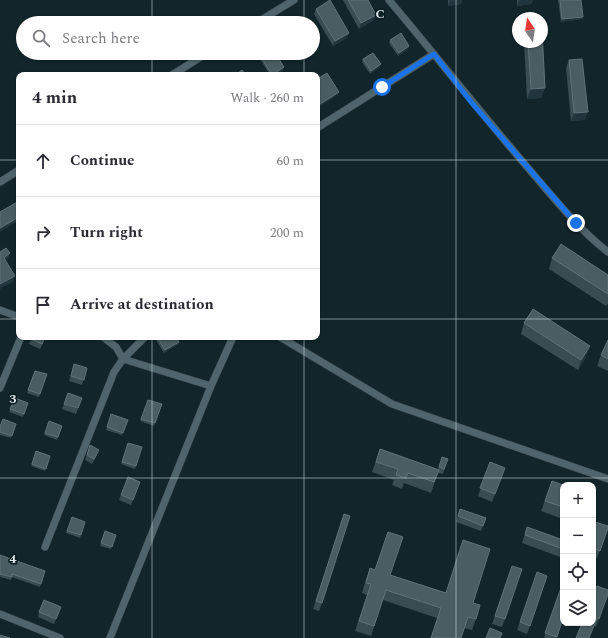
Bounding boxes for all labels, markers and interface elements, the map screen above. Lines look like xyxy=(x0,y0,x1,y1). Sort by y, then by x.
text: C xyxy=(375,4,385,24)
north arrow xyxy=(512,12,548,48)
search box xyxy=(16,16,320,60)
icon: search xyxy=(30,27,52,49)
text: Search here xyxy=(62,27,140,50)
route start xyxy=(373,78,391,96)
text: 4 min xyxy=(32,85,77,111)
text: Walk · 260 m xyxy=(230,88,304,108)
text: Continue xyxy=(70,149,135,172)
icon: ahead xyxy=(32,150,54,172)
text: 60 m xyxy=(277,151,304,171)
route end xyxy=(567,214,585,232)
text: Turn right xyxy=(70,221,143,244)
icon: right xyxy=(32,222,54,244)
text: 200 m xyxy=(270,223,304,243)
text: Arrive at destination xyxy=(70,293,214,316)
icon: arrive xyxy=(32,294,54,316)
text: 3 xyxy=(9,389,17,409)
map controls xyxy=(560,482,596,626)
button: + xyxy=(560,482,596,518)
button: − xyxy=(560,518,596,554)
text: 4 xyxy=(9,549,17,569)
button: locate xyxy=(560,554,596,590)
button: layers xyxy=(560,590,596,626)

